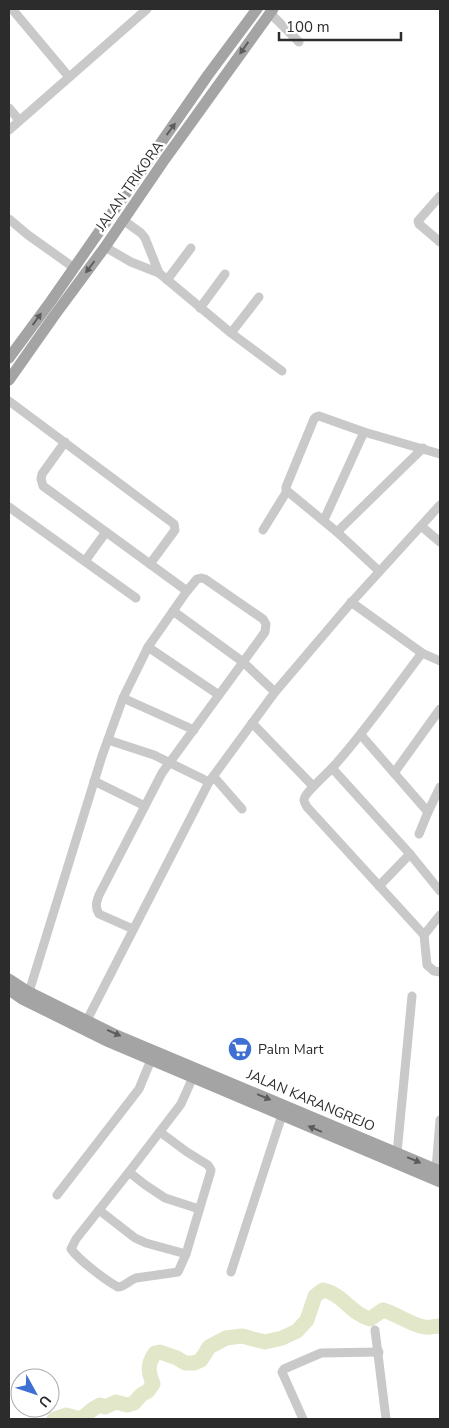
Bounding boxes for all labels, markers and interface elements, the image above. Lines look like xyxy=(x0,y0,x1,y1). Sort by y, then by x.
scale bar xyxy=(279,10,402,42)
text: 100 m xyxy=(286,17,330,37)
one-way arrow xyxy=(239,42,249,55)
one-way arrow xyxy=(166,122,176,135)
street label: JALAN TRIKORA xyxy=(91,137,168,236)
one-way arrow xyxy=(85,260,95,274)
one-way arrow xyxy=(32,312,42,325)
one-way arrow xyxy=(107,1030,121,1038)
supermarket icon: Palm Mart xyxy=(227,1036,253,1062)
place label: Palm Mart xyxy=(258,1040,323,1059)
street label: JALAN KARANGREJO xyxy=(243,1064,378,1136)
one-way arrow xyxy=(257,1093,271,1101)
one-way arrow xyxy=(308,1124,322,1132)
one-way arrow xyxy=(407,1156,421,1164)
north arrow xyxy=(10,1368,60,1418)
text: U xyxy=(34,1391,55,1411)

